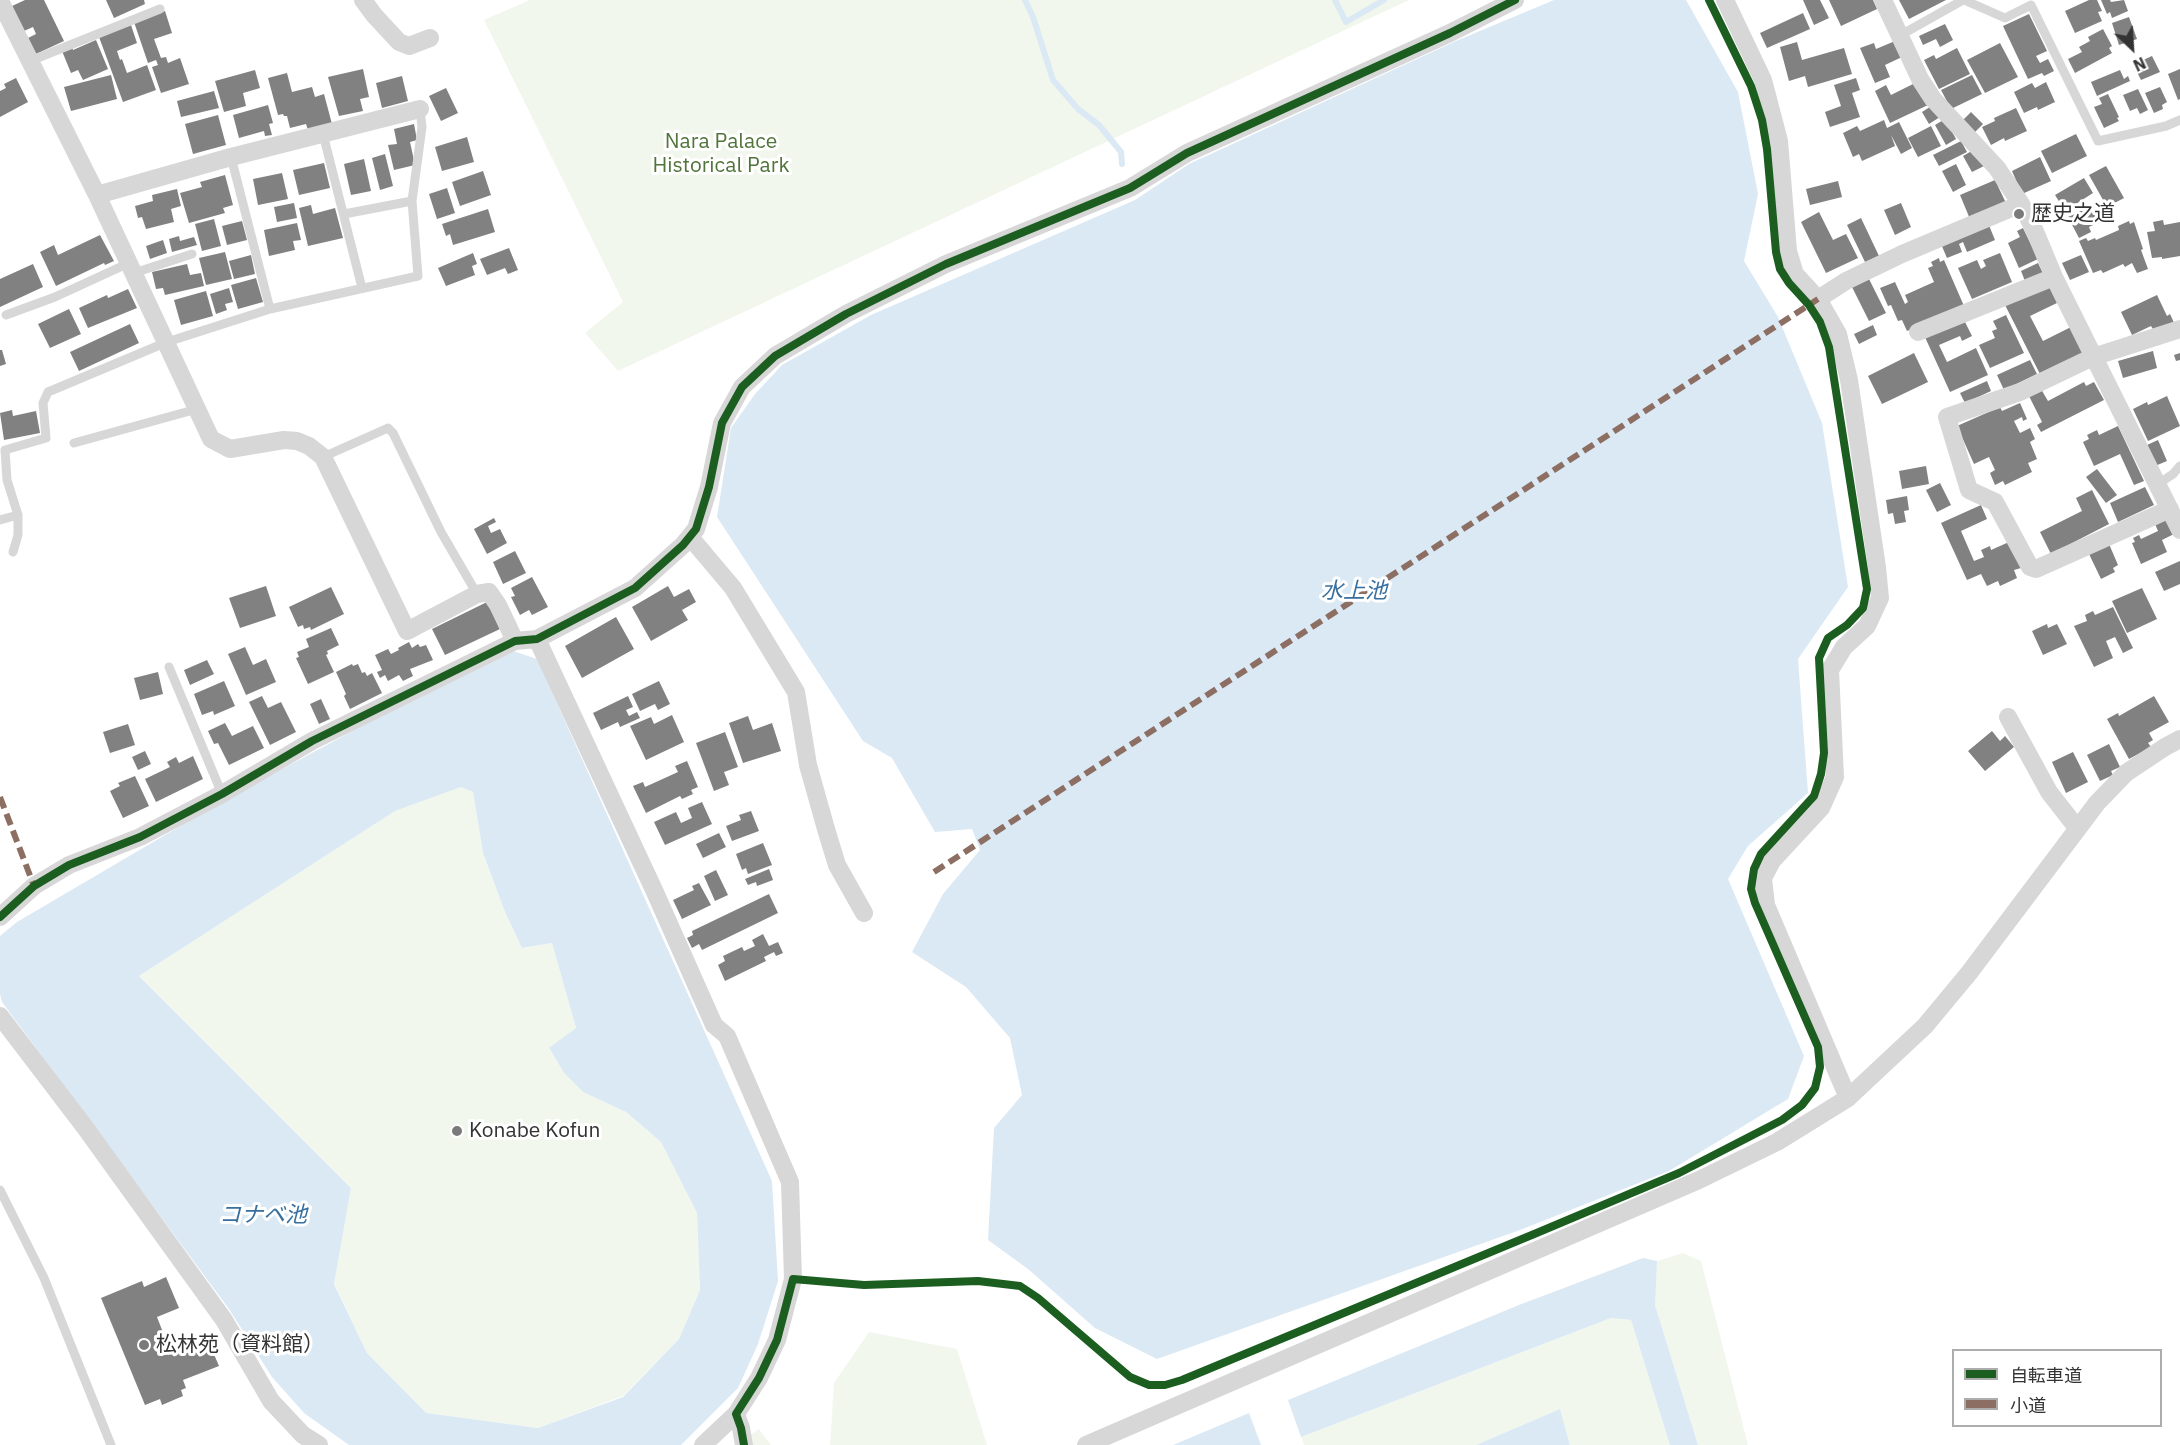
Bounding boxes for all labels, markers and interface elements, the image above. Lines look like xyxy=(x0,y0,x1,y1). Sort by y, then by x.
north arrow xyxy=(2102,18,2162,78)
text: N xyxy=(2130,53,2149,76)
park label: Nara Palace Historical Park xyxy=(652,129,790,179)
place label: 歴史之道 xyxy=(2031,201,2115,227)
marker: 歴史之道 xyxy=(2012,207,2026,221)
water label: 水上池 xyxy=(1321,579,1387,605)
place label: Konabe Kofun xyxy=(469,1118,600,1144)
marker: Konabe Kofun xyxy=(450,1124,464,1138)
water label: コナベ池 xyxy=(219,1203,307,1229)
place label: 松林苑（資料館） xyxy=(156,1332,324,1358)
marker: 松林苑（資料館） xyxy=(137,1338,151,1352)
legend xyxy=(1952,1349,2162,1427)
text: 自転車道 xyxy=(2010,1364,2082,1387)
text: 小道 xyxy=(2010,1394,2046,1417)

